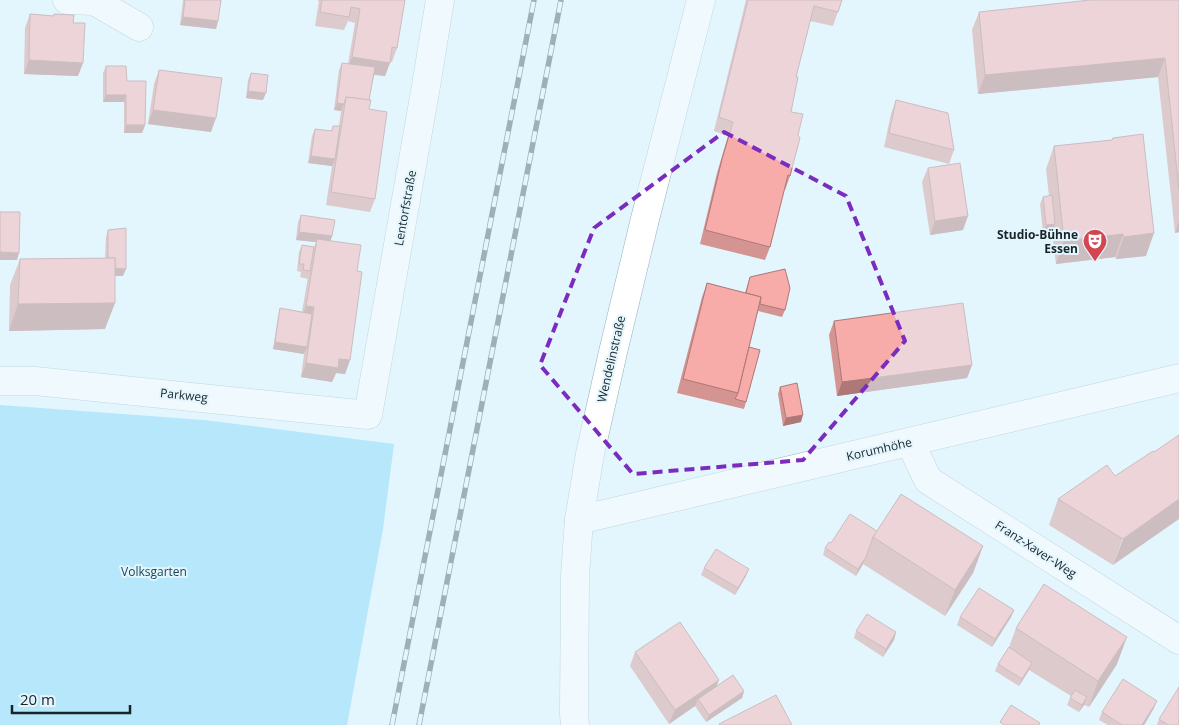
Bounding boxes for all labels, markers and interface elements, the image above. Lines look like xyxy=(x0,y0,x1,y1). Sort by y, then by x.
street label: Lentorfstraße xyxy=(390,169,420,247)
place label: Studio-Bühne Essen xyxy=(997,226,1078,257)
theatre icon: Studio-Bühne Essen xyxy=(1082,228,1108,262)
street label: Wendelinstraße xyxy=(593,314,629,404)
street label: Parkweg xyxy=(159,384,209,406)
street label: Korumhöhe xyxy=(845,433,914,465)
street label: Franz-Xaver-Weg xyxy=(992,516,1080,582)
park label: Volksgarten xyxy=(121,563,187,580)
scale bar xyxy=(12,682,130,714)
text: 20 m xyxy=(20,689,55,709)

